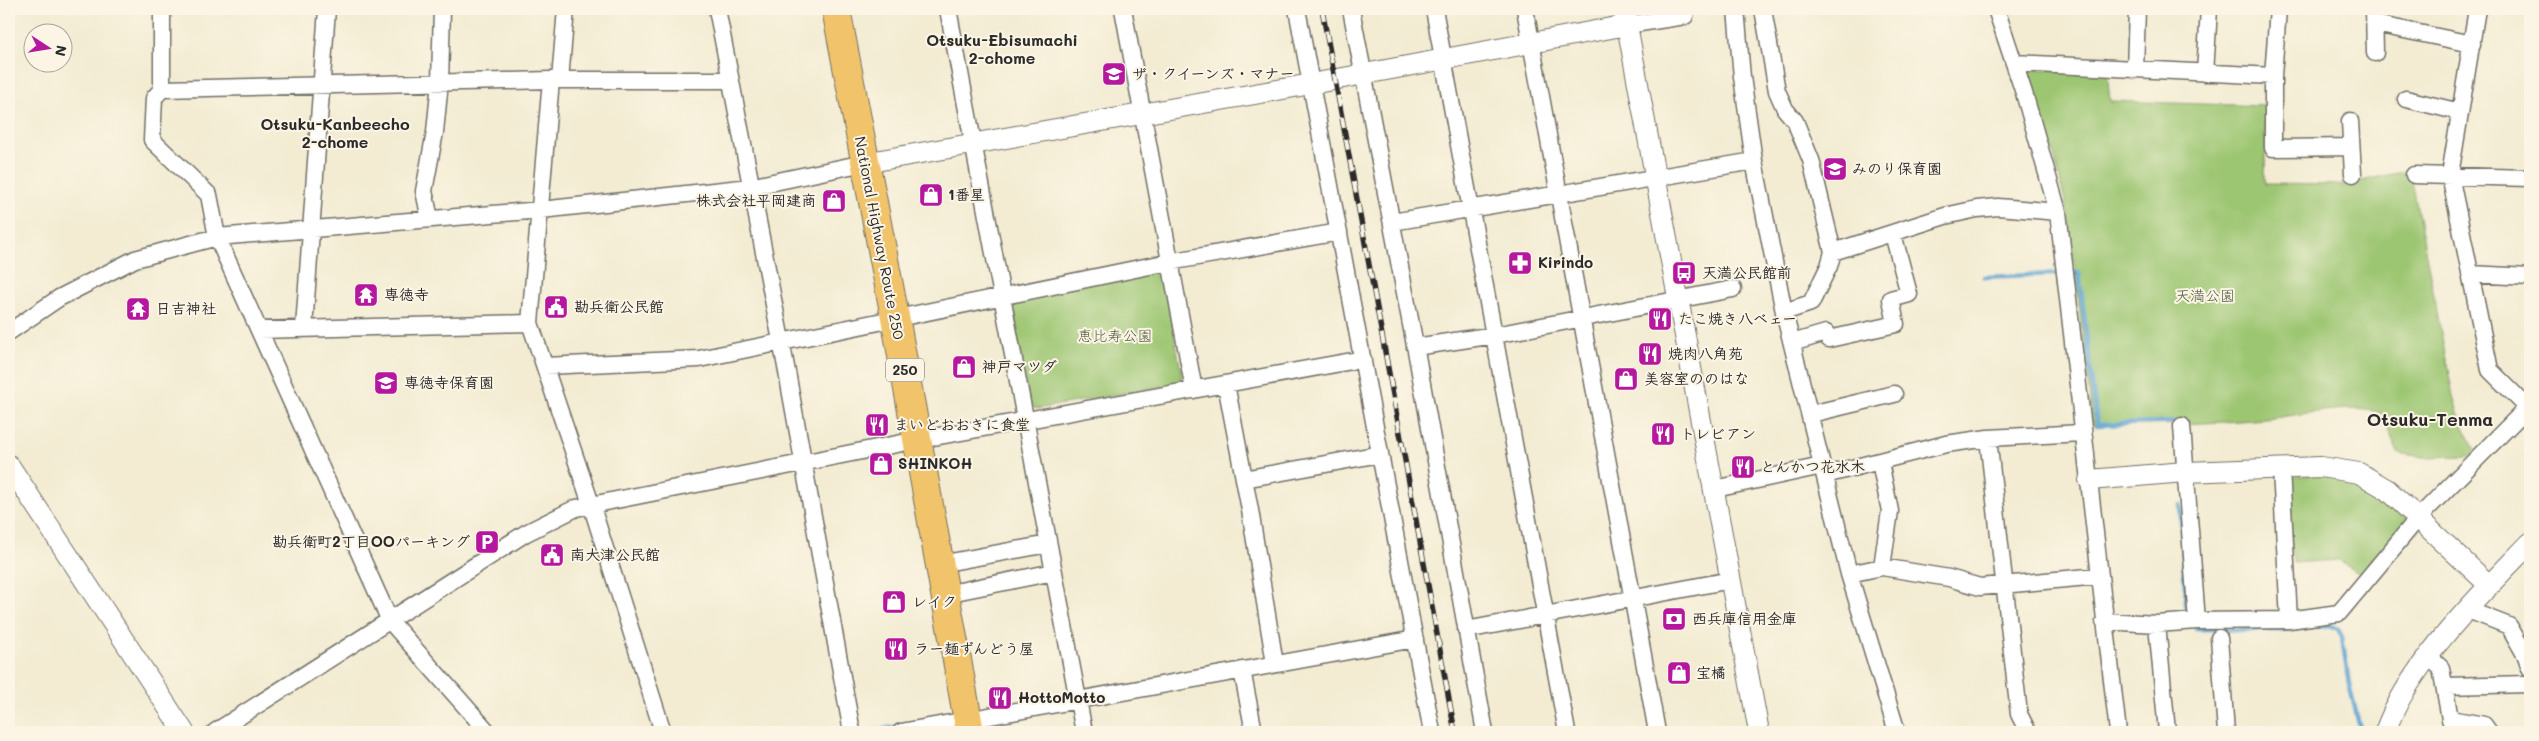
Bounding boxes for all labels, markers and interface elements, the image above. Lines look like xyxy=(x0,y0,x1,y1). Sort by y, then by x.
north arrow xyxy=(22,22,72,72)
district label: Otsuku-Ebisumachi 2-chome xyxy=(926,29,1078,68)
text: N xyxy=(51,44,72,58)
school or university icon: ザ・クイーンズ・マナー xyxy=(1101,61,1127,87)
place label: ザ・クイーンズ・マナー xyxy=(1132,63,1294,83)
district label: Otsuku-Kanbeecho 2-chome xyxy=(260,113,410,152)
street label: National Highway Route 250 xyxy=(850,135,910,341)
school or university icon: みのり保育園 xyxy=(1822,156,1848,182)
place label: みのり保育園 xyxy=(1852,158,1942,178)
shop icon: 1番星 xyxy=(918,182,944,208)
place label: 1番星 xyxy=(948,184,985,204)
shop icon: 株式会社平岡建商 xyxy=(821,188,847,214)
place label: 株式会社平岡建商 xyxy=(696,190,816,210)
pharmacy icon: Kirindo xyxy=(1507,250,1533,276)
place label: Kirindo xyxy=(1538,252,1593,272)
bus stop icon: 天満公民館前 xyxy=(1671,260,1697,286)
place label: 天満公民館前 xyxy=(1702,262,1792,282)
temple icon: 専徳寺 xyxy=(353,282,379,308)
place label: 専徳寺 xyxy=(384,284,429,304)
park label: 天満公園 xyxy=(2175,285,2235,305)
public building icon: 勘兵衛公民館 xyxy=(543,294,569,320)
temple icon: 日吉神社 xyxy=(125,296,151,322)
place label: 勘兵衛公民館 xyxy=(574,296,664,316)
place label: 日吉神社 xyxy=(156,298,216,318)
restaurant icon: たこ焼き八ベェー xyxy=(1647,306,1673,332)
place label: たこ焼き八ベェー xyxy=(1678,308,1797,328)
park label: 恵比寿公園 xyxy=(1077,325,1153,345)
restaurant icon: 焼肉八角苑 xyxy=(1637,341,1663,367)
place label: 焼肉八角苑 xyxy=(1668,343,1743,363)
shop icon: 神戸マツダ xyxy=(951,354,977,380)
place label: 神戸マツダ xyxy=(982,356,1057,376)
road number: 250 xyxy=(886,358,924,382)
shop icon: 美容室ののはな xyxy=(1613,366,1639,392)
place label: 美容室ののはな xyxy=(1644,368,1749,388)
school or university icon: 専徳寺保育園 xyxy=(373,370,399,396)
place label: 専徳寺保育園 xyxy=(404,372,494,392)
district label: Otsuku-Tenma xyxy=(2367,407,2493,431)
restaurant icon: まいどおおきに食堂 xyxy=(864,412,890,438)
place label: まいどおおきに食堂 xyxy=(894,414,1030,434)
restaurant icon: トレビアン xyxy=(1650,421,1676,447)
place label: トレビアン xyxy=(1680,423,1756,443)
shop icon: SHINKOH xyxy=(868,451,894,477)
place label: SHINKOH xyxy=(898,453,973,473)
restaurant icon: とんかつ花水木 xyxy=(1730,454,1756,480)
place label: とんかつ花水木 xyxy=(1760,456,1865,476)
parking icon: 勘兵衛町2丁目OOパーキング xyxy=(474,529,500,555)
place label: 勘兵衛町2丁目OOパーキング xyxy=(272,531,470,551)
public building icon: 南大津公民館 xyxy=(539,542,565,568)
place label: 南大津公民館 xyxy=(570,544,660,564)
shop icon: レイク xyxy=(881,589,907,615)
place label: レイク xyxy=(912,591,957,611)
bank icon: 西兵庫信用金庫 xyxy=(1661,606,1687,632)
place label: 西兵庫信用金庫 xyxy=(1692,608,1797,628)
restaurant icon: ラー麺ずんどう屋 xyxy=(883,636,909,662)
place label: ラー麺ずんどう屋 xyxy=(914,638,1034,658)
shop icon: 宝橘 xyxy=(1666,660,1692,686)
place label: 宝橘 xyxy=(1696,662,1726,682)
restaurant icon: HottoMotto xyxy=(987,685,1013,711)
place label: HottoMotto xyxy=(1018,687,1105,707)

